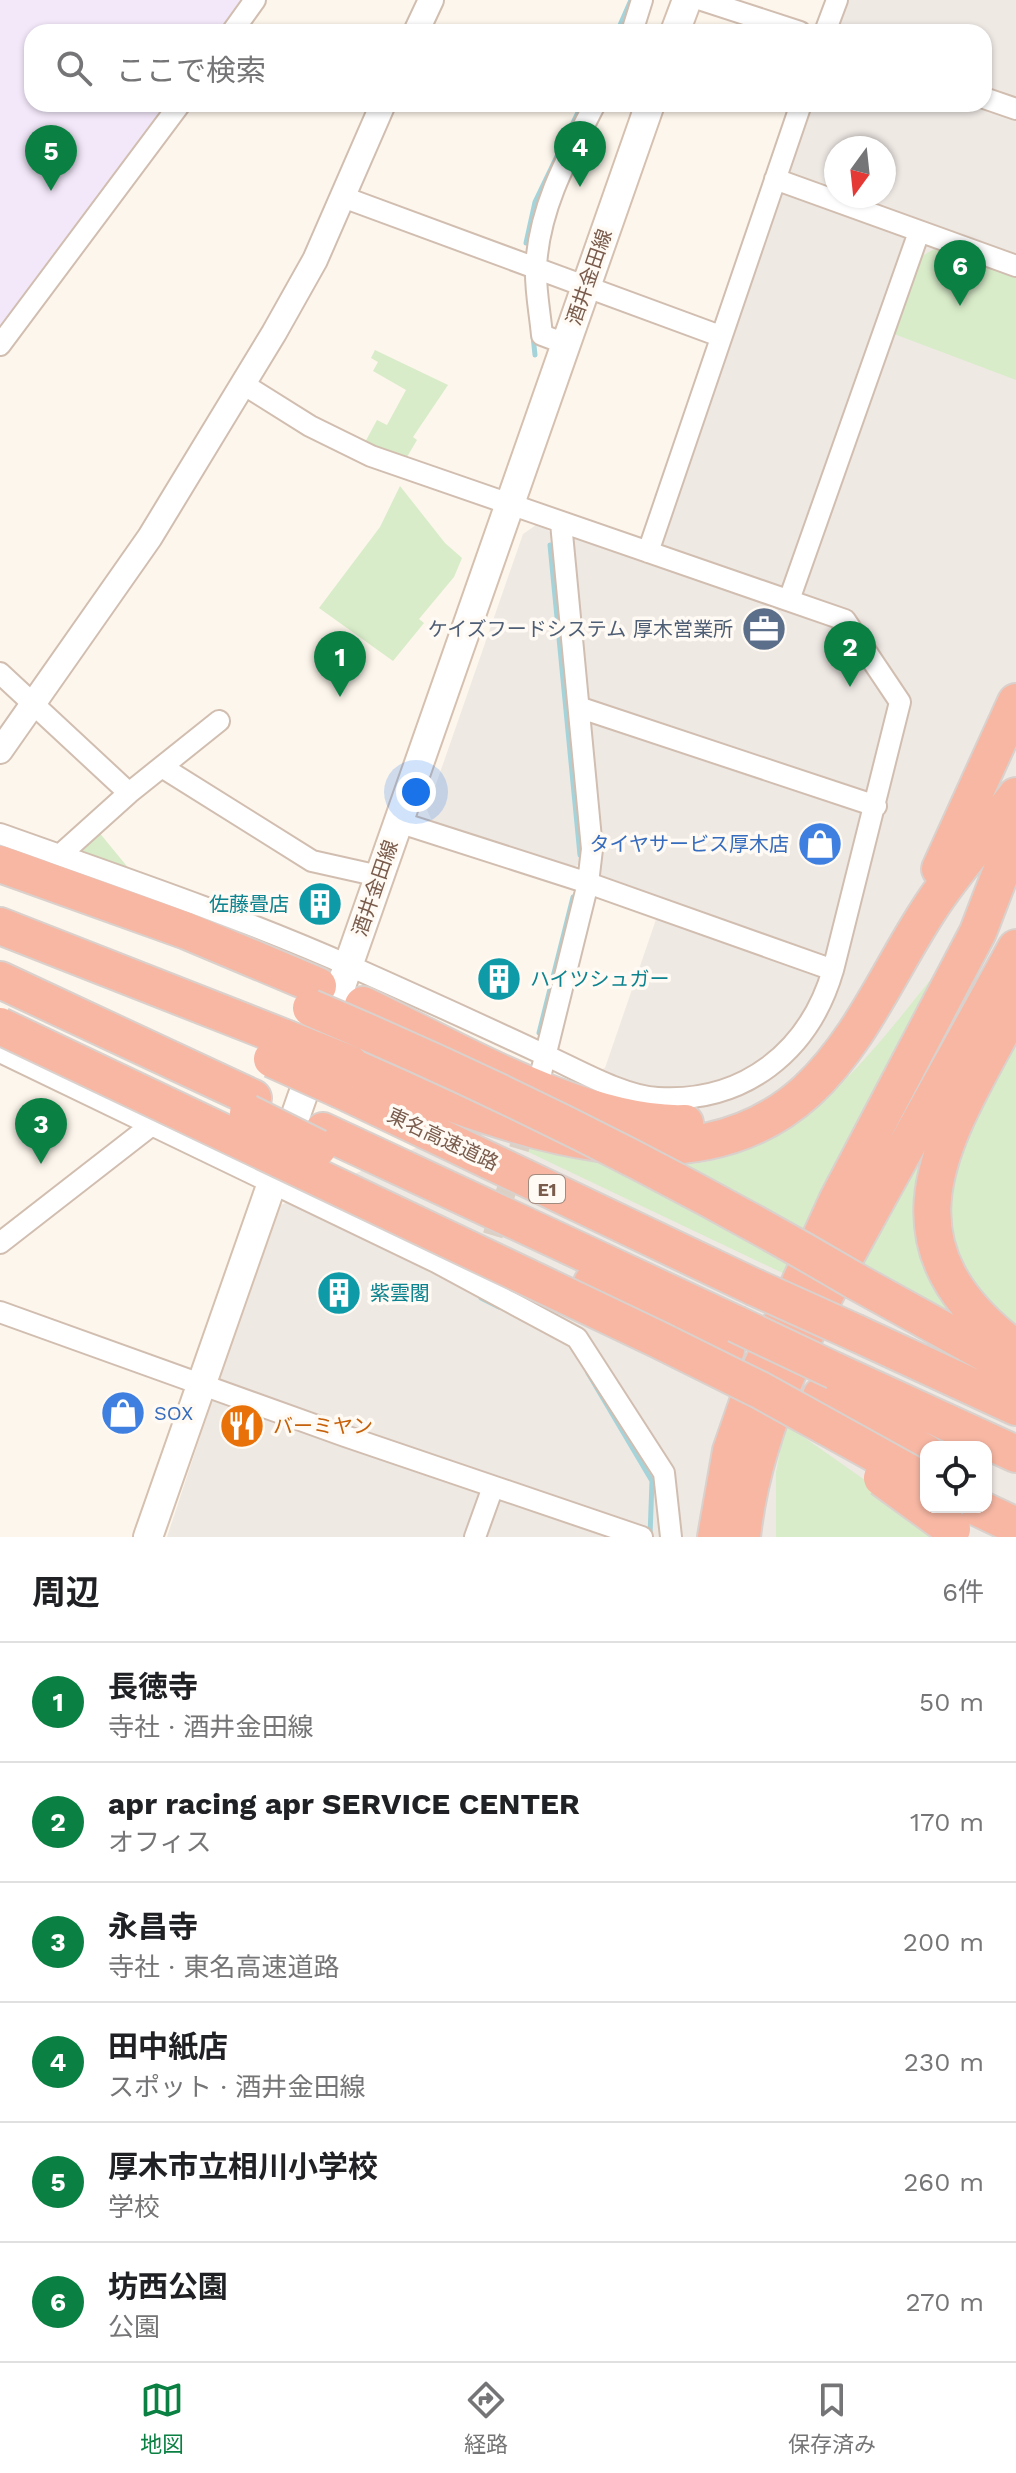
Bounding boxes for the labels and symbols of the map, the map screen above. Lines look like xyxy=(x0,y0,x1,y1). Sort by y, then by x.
pin: 4 xyxy=(554,121,606,187)
pin: 5 xyxy=(25,125,77,191)
north arrow xyxy=(824,136,896,208)
street label: 酒井金田線 xyxy=(561,226,617,328)
pin: 6 xyxy=(934,240,986,306)
office icon: ケイズフードシステム 厚木営業所 xyxy=(740,605,788,653)
place label: ケイズフードシステム 厚木営業所 xyxy=(428,617,733,641)
pin: 2 xyxy=(824,621,876,687)
pin: 1 xyxy=(314,631,366,697)
your location xyxy=(396,772,436,812)
shop icon: タイヤサービス厚木店 xyxy=(796,820,844,868)
place label: タイヤサービス厚木店 xyxy=(590,832,789,856)
street label: 酒井金田線 xyxy=(347,837,403,939)
building icon: 佐藤畳店 xyxy=(296,880,344,928)
place label: 佐藤畳店 xyxy=(209,892,289,916)
building icon: ハイツシュガー xyxy=(475,955,523,1003)
place label: ハイツシュガー xyxy=(530,967,670,991)
pin: 3 xyxy=(15,1098,67,1164)
street label: 東名高速道路 xyxy=(384,1103,502,1175)
road number: E1 xyxy=(529,1175,565,1203)
building icon: 紫雲閣 xyxy=(315,1269,363,1317)
place label: 紫雲閣 xyxy=(370,1281,430,1305)
shop icon: SOX xyxy=(99,1389,147,1437)
place label: SOX xyxy=(154,1401,193,1425)
restaurant icon: バーミヤン xyxy=(218,1402,266,1450)
place label: バーミヤン xyxy=(273,1414,373,1438)

